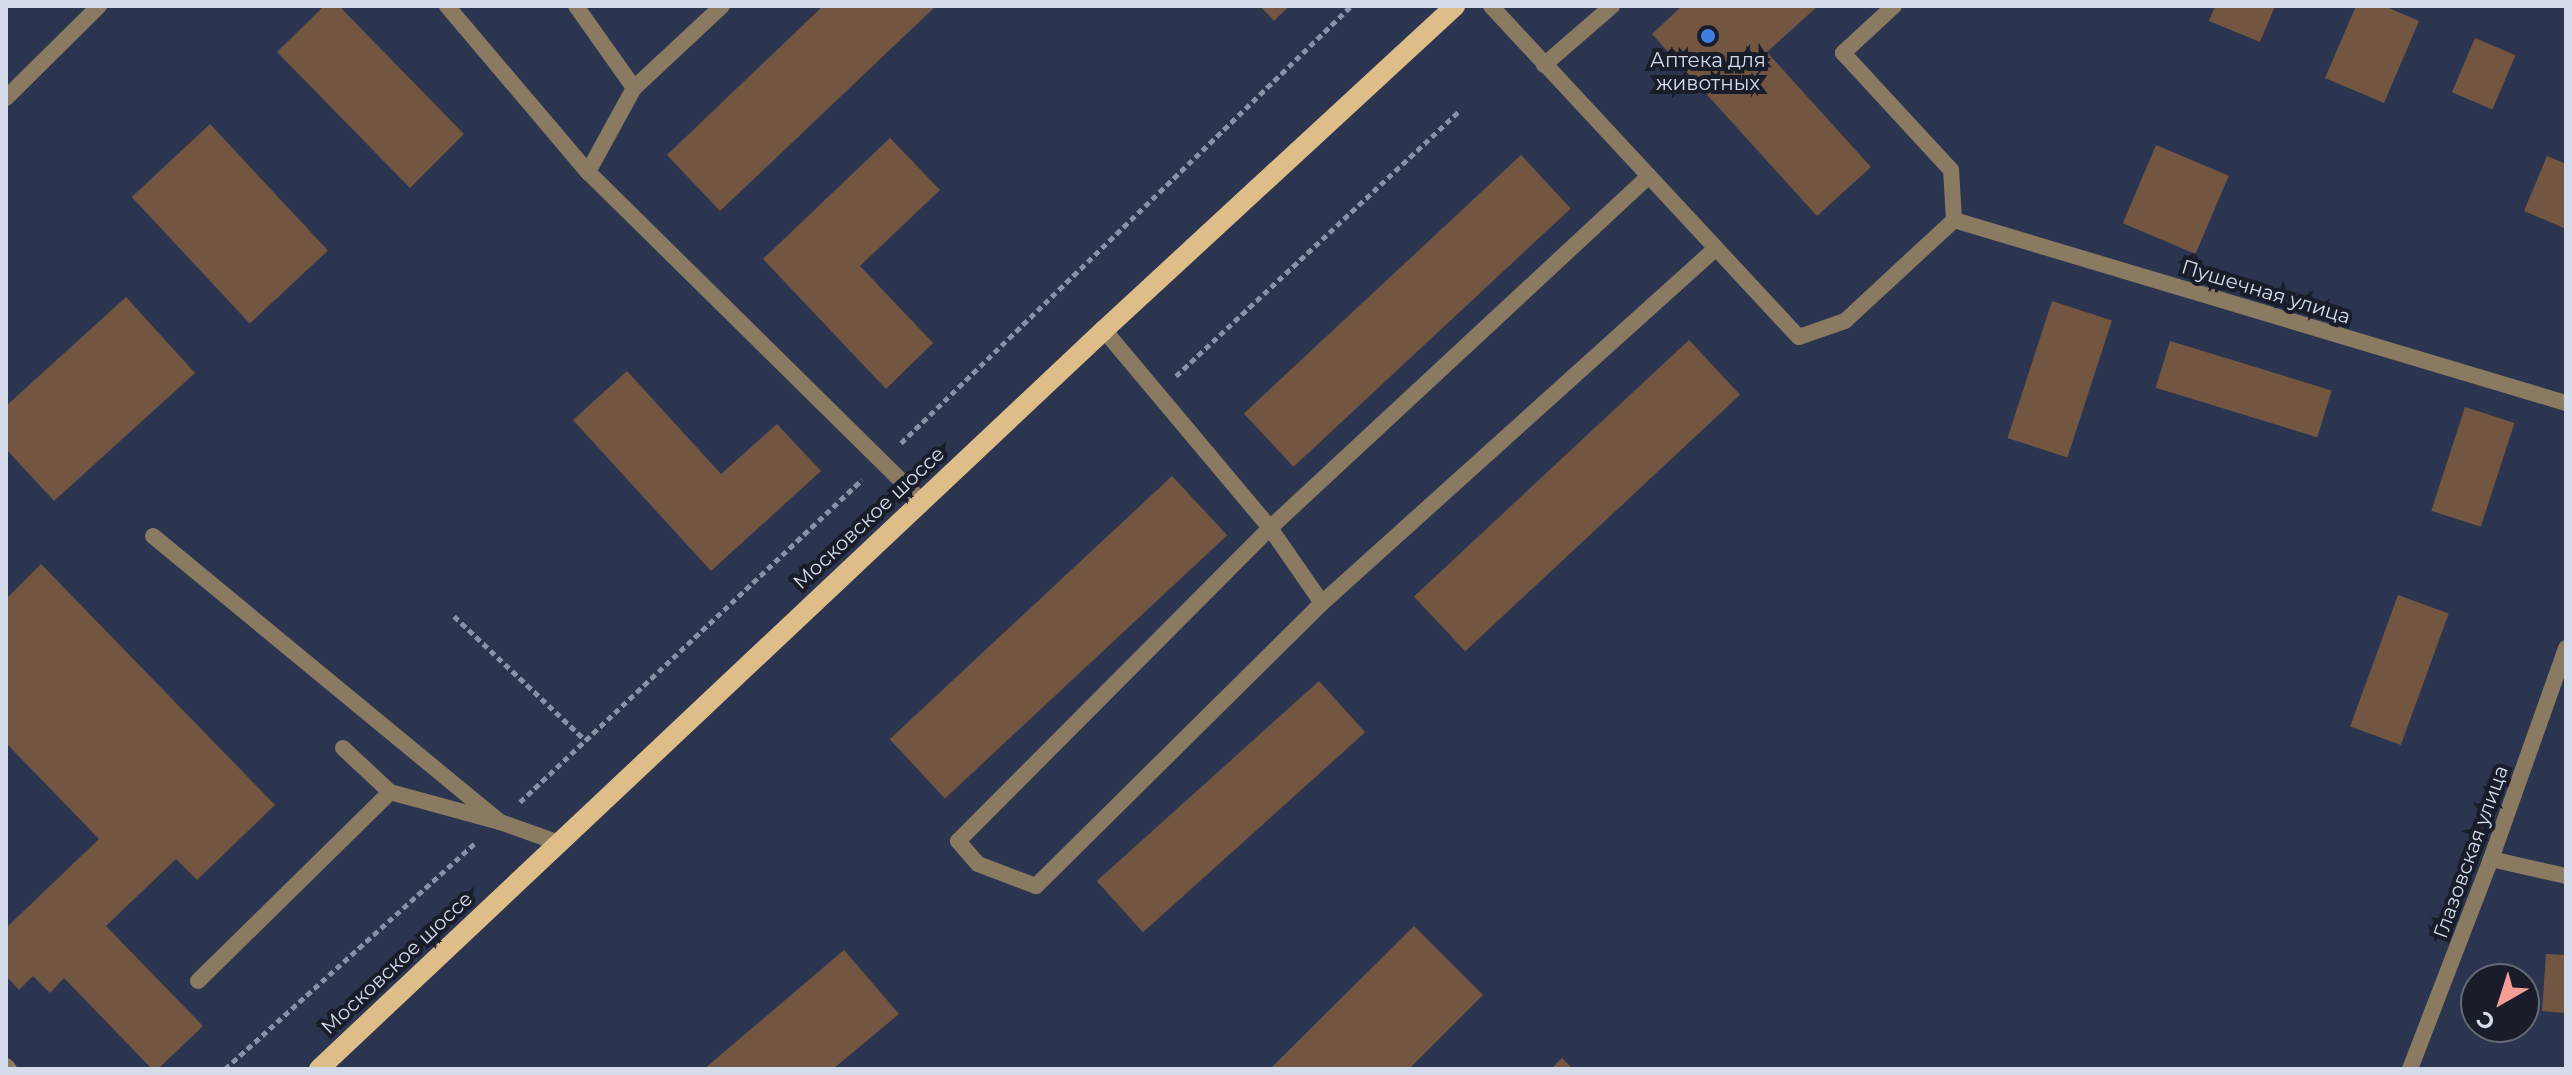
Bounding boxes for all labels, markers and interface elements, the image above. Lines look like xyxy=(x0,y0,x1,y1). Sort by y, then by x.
marker: Аптека для животных xyxy=(1699,27,1717,45)
place label: Аптека для животных xyxy=(1650,48,1766,95)
street label: Пушечная улица xyxy=(2179,255,2353,329)
street label: Московское шоссе xyxy=(788,442,950,594)
street label: Глазовская улица xyxy=(2429,762,2513,942)
street label: Московское шоссе xyxy=(316,887,478,1039)
north arrow xyxy=(2460,963,2540,1043)
text: С xyxy=(2471,1005,2501,1036)

